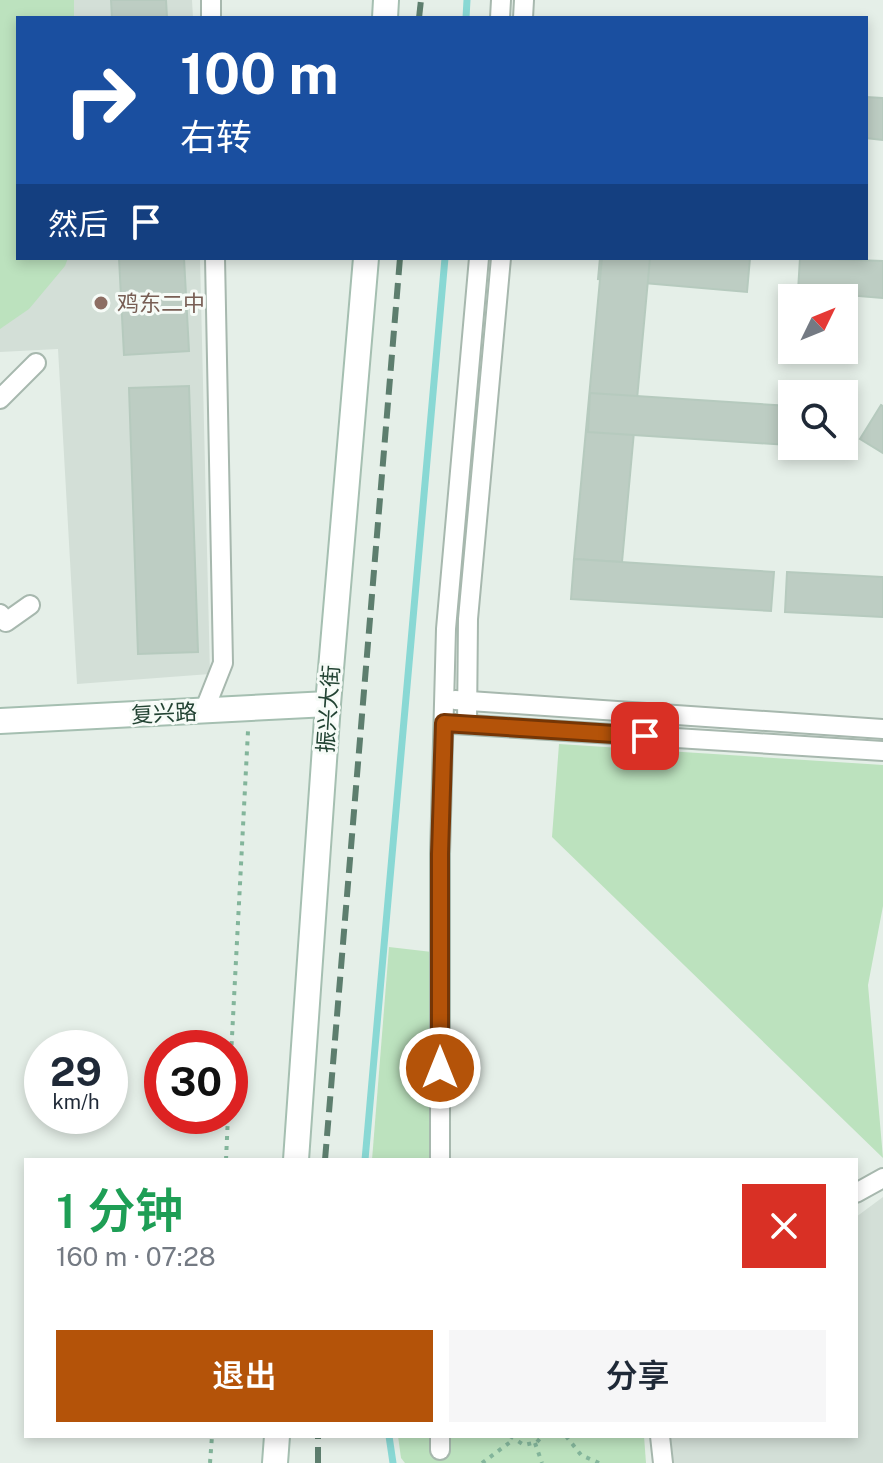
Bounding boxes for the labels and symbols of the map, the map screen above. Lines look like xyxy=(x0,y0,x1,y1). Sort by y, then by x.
north arrow xyxy=(778,284,858,364)
place label: 鸡东二中 xyxy=(117,290,205,316)
marker: 鸡东二中 xyxy=(92,294,110,312)
street label: 振兴大街 xyxy=(312,664,344,754)
street label: 复兴路 xyxy=(130,698,198,728)
pin xyxy=(611,702,679,770)
position arrow xyxy=(398,1026,482,1110)
speed limit sign: 30 xyxy=(144,1030,248,1134)

